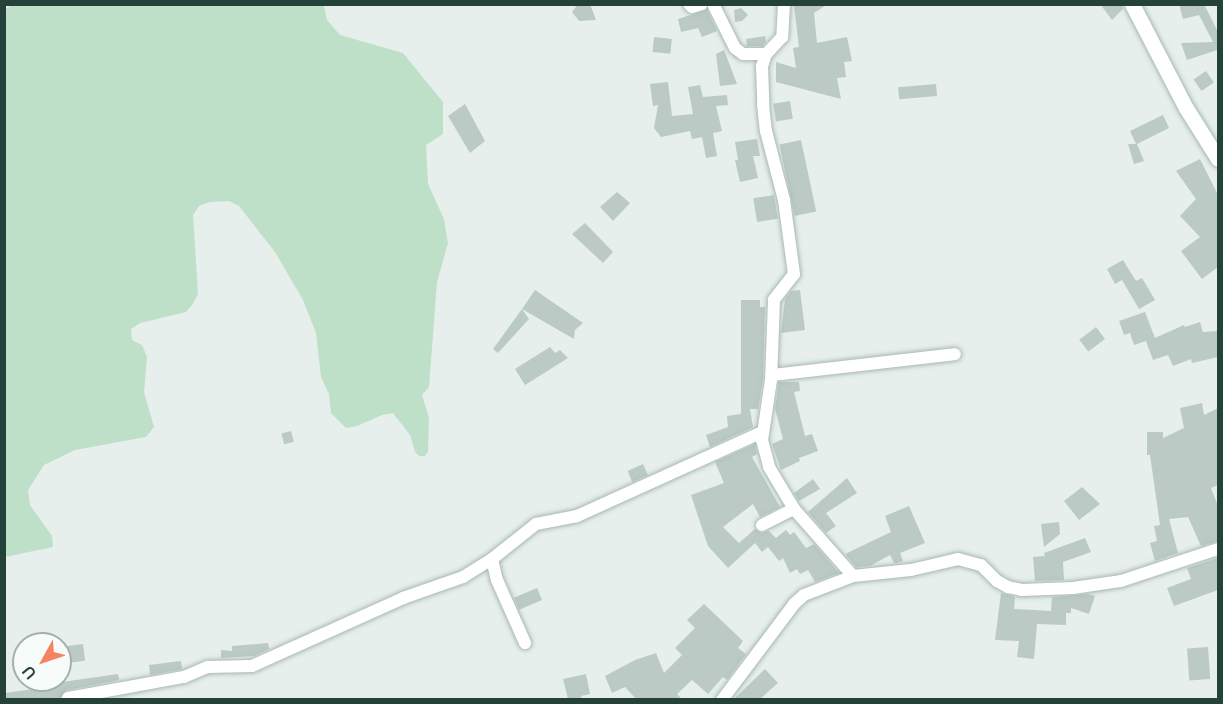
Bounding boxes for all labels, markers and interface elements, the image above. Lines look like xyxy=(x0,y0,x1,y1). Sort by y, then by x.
north arrow xyxy=(12,632,72,692)
text: U xyxy=(18,661,42,684)

